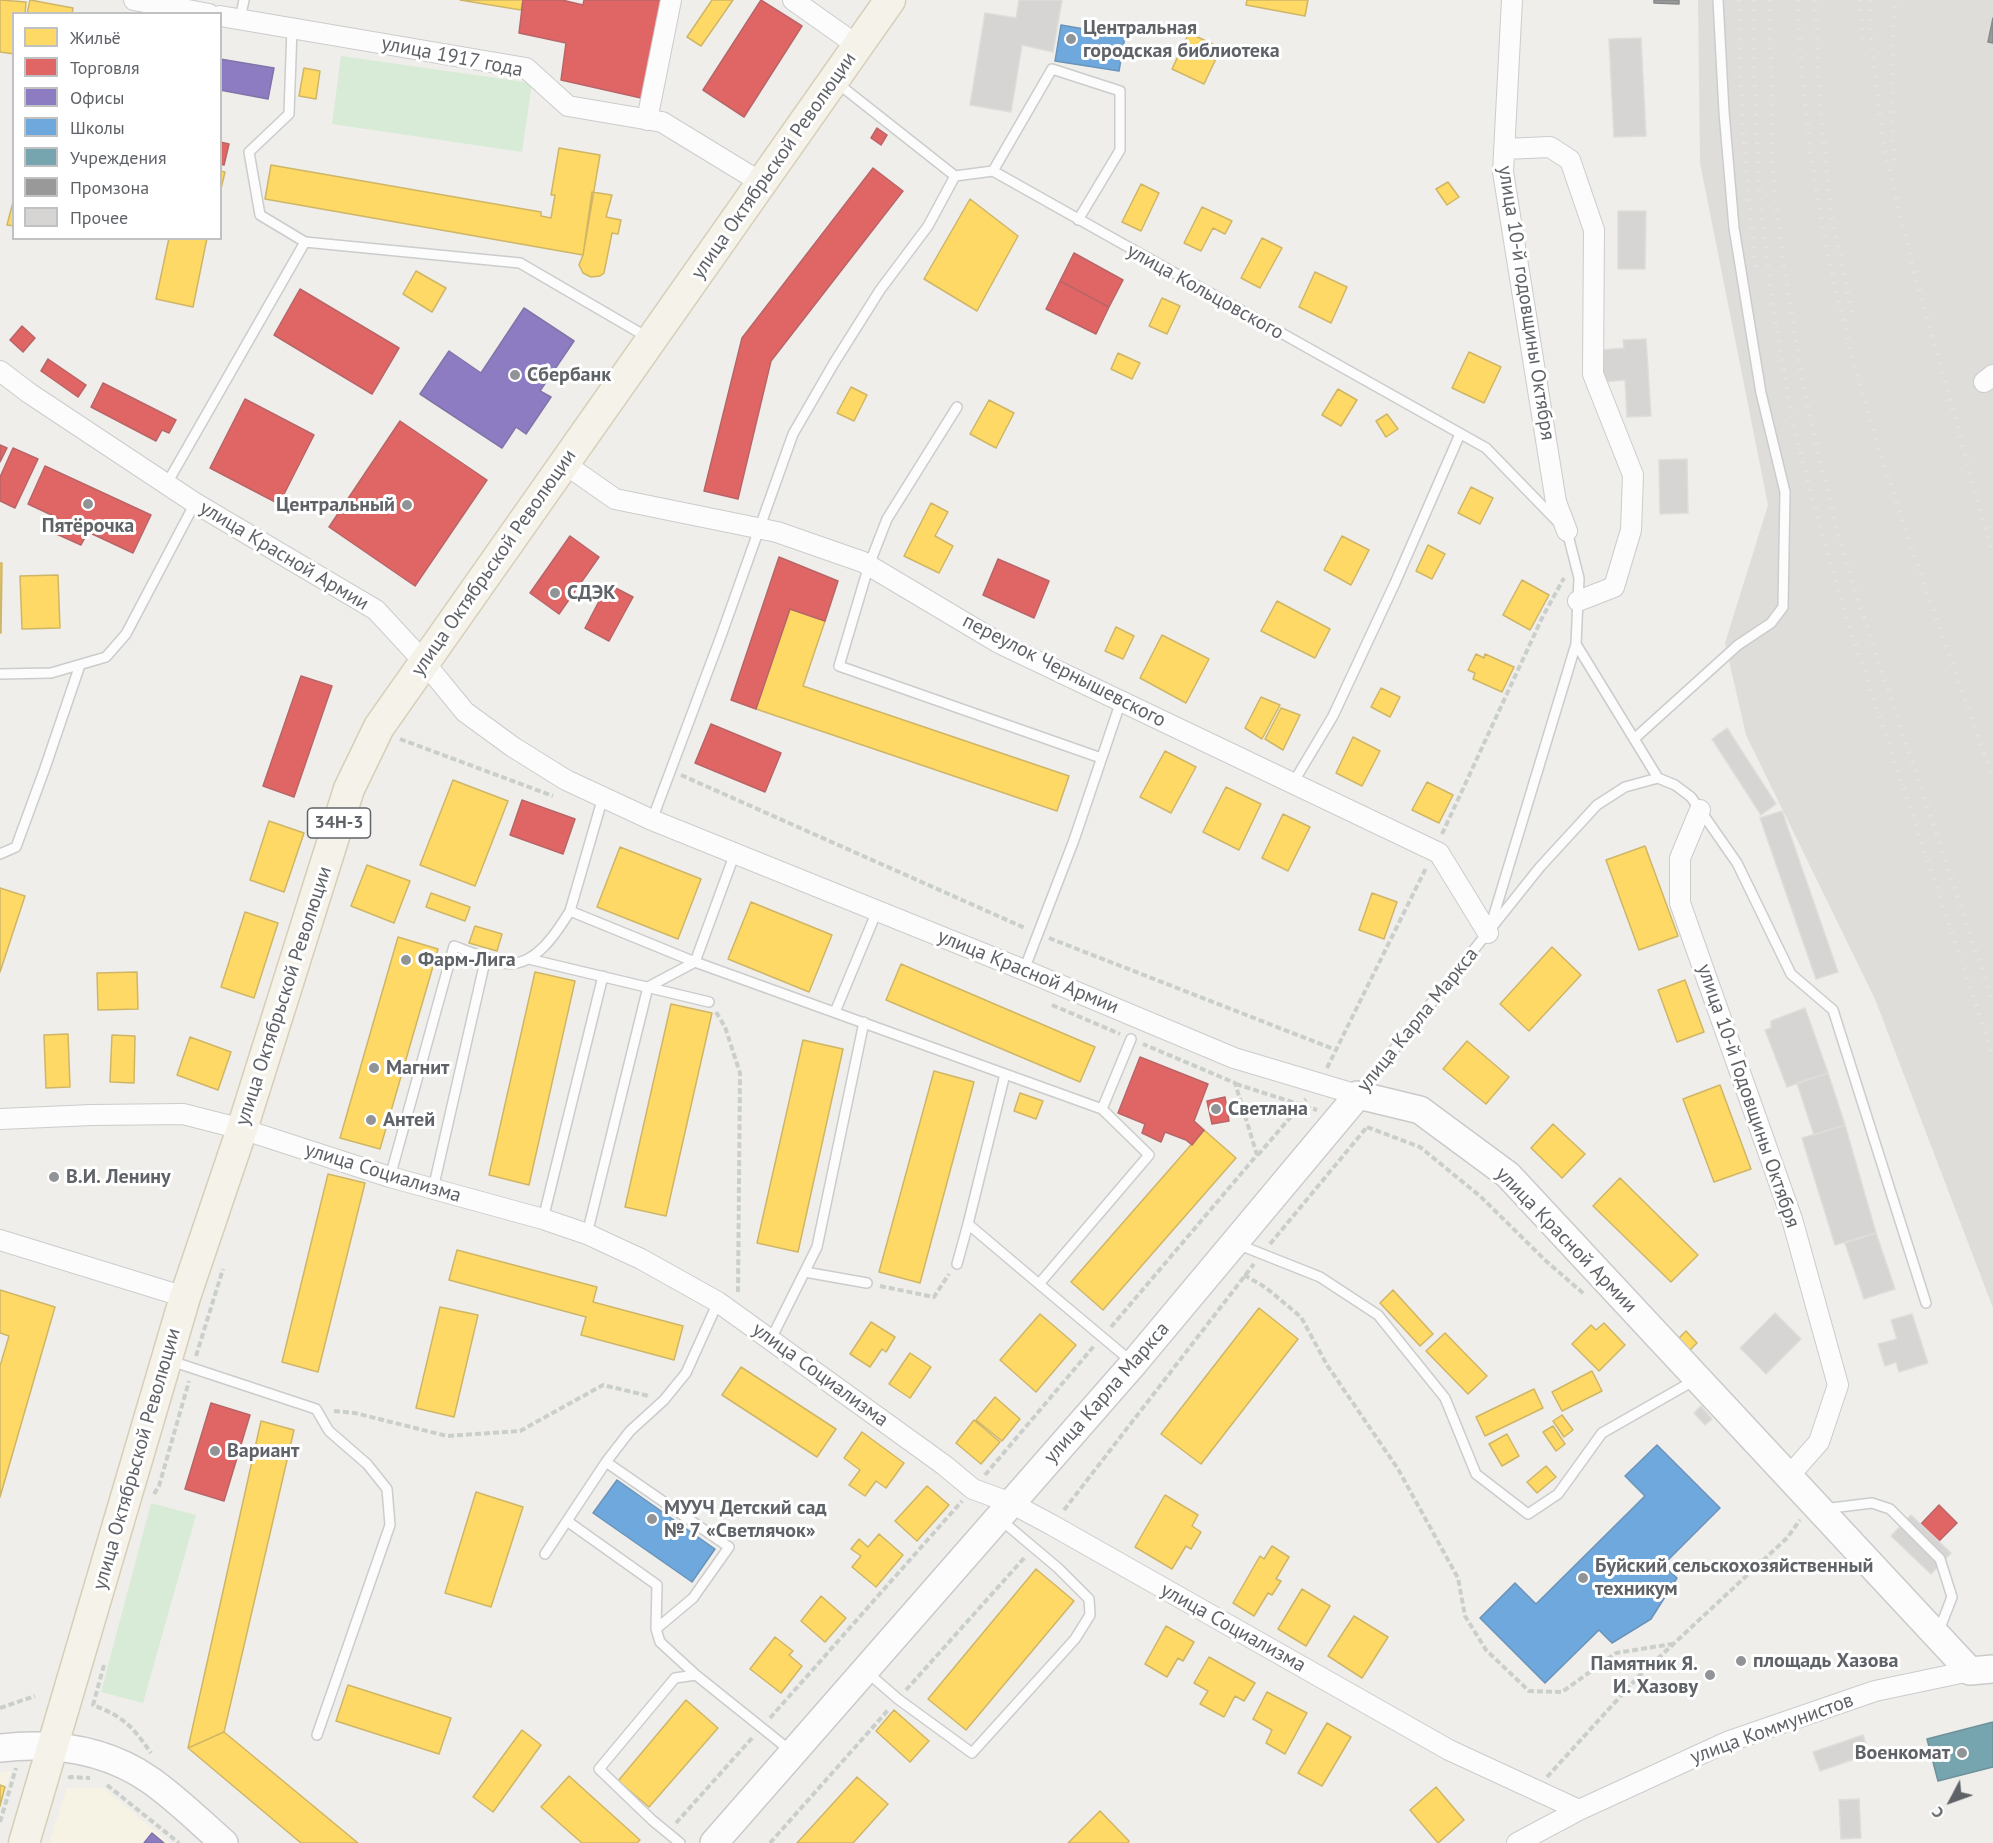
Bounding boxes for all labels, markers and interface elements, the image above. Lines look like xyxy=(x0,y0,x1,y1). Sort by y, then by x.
legend xyxy=(12,12,222,240)
place label: Центральная городская библиотека xyxy=(1083,16,1280,63)
text: Жильё xyxy=(70,26,121,49)
street label: улица 1917 года xyxy=(379,32,525,82)
marker: Центральная городская библиотека xyxy=(1064,32,1078,46)
street label: улица Октябрьской Революции xyxy=(686,48,862,284)
text: Торговля xyxy=(70,56,140,79)
text: Офисы xyxy=(70,86,124,109)
text: Школы xyxy=(70,116,125,139)
text: Учреждения xyxy=(70,146,167,169)
street label: улица 10-й годовщины Октября xyxy=(1492,164,1560,442)
text: Промзона xyxy=(70,176,149,199)
text: Прочее xyxy=(70,206,128,229)
street label: улица Кольцовского xyxy=(1122,239,1288,345)
place label: Сбербанк xyxy=(527,363,611,387)
marker: Сбербанк xyxy=(508,368,522,382)
street label: улица Октябрьской Революции xyxy=(406,445,582,681)
place label: Центральный xyxy=(276,493,395,517)
street label: улица Красной Армии xyxy=(195,496,373,616)
marker: Пятёрочка xyxy=(81,497,95,511)
marker: Центральный xyxy=(400,498,414,512)
place label: Пятёрочка xyxy=(42,514,134,538)
place label: СДЭК xyxy=(567,581,616,605)
marker: СДЭК xyxy=(548,586,562,600)
street label: переулок Чернышевского xyxy=(958,609,1170,733)
road number: 34Н-3 xyxy=(308,808,370,838)
street label: улица Октябрьской Революции xyxy=(231,863,337,1129)
street label: улица Красной Армии xyxy=(934,925,1122,1019)
street label: улица Карла Маркса xyxy=(1352,943,1484,1097)
place label: Фарм-Лига xyxy=(418,948,516,972)
marker: Фарм-Лига xyxy=(399,953,413,967)
street label: улица 10-й Годовщины Октября xyxy=(1692,961,1804,1231)
place label: Магнит xyxy=(386,1056,449,1080)
marker: Магнит xyxy=(367,1061,381,1075)
place label: Светлана xyxy=(1228,1097,1308,1121)
marker: Светлана xyxy=(1209,1102,1223,1116)
place label: Антей xyxy=(383,1108,435,1132)
marker: Антей xyxy=(364,1113,378,1127)
street label: улица Социализма xyxy=(302,1138,464,1208)
street label: улица Красной Армии xyxy=(1490,1162,1642,1318)
place label: В.И. Ленину xyxy=(66,1165,171,1189)
marker: В.И. Ленину xyxy=(47,1170,61,1184)
street label: улица Карла Маркса xyxy=(1039,1317,1175,1469)
street label: улица Социализма xyxy=(747,1318,893,1432)
street label: улица Октябрьской Революции xyxy=(88,1325,186,1593)
place label: Вариант xyxy=(227,1439,299,1463)
marker: Вариант xyxy=(208,1444,222,1458)
place label: МУУЧ Детский сад № 7 «Светлячок» xyxy=(664,1496,827,1543)
marker: МУУЧ Детский сад № 7 «Светлячок» xyxy=(645,1512,659,1526)
place label: Буйский сельскохозяйственный техникум xyxy=(1595,1554,1873,1601)
marker: Буйский сельскохозяйственный техникум xyxy=(1576,1571,1590,1585)
street label: улица Социализма xyxy=(1156,1578,1310,1678)
place label: площадь Хазова xyxy=(1753,1649,1898,1673)
place label: Памятник Я. И. Хазову xyxy=(1591,1652,1698,1699)
marker: площадь Хазова xyxy=(1734,1654,1748,1668)
marker: Памятник Я. И. Хазову xyxy=(1703,1668,1717,1682)
street label: улица Коммунистов xyxy=(1687,1688,1857,1770)
place label: Военкомат xyxy=(1855,1741,1950,1765)
marker: Военкомат xyxy=(1955,1746,1969,1760)
north arrow xyxy=(1921,1771,1981,1831)
text: С xyxy=(1927,1803,1948,1823)

